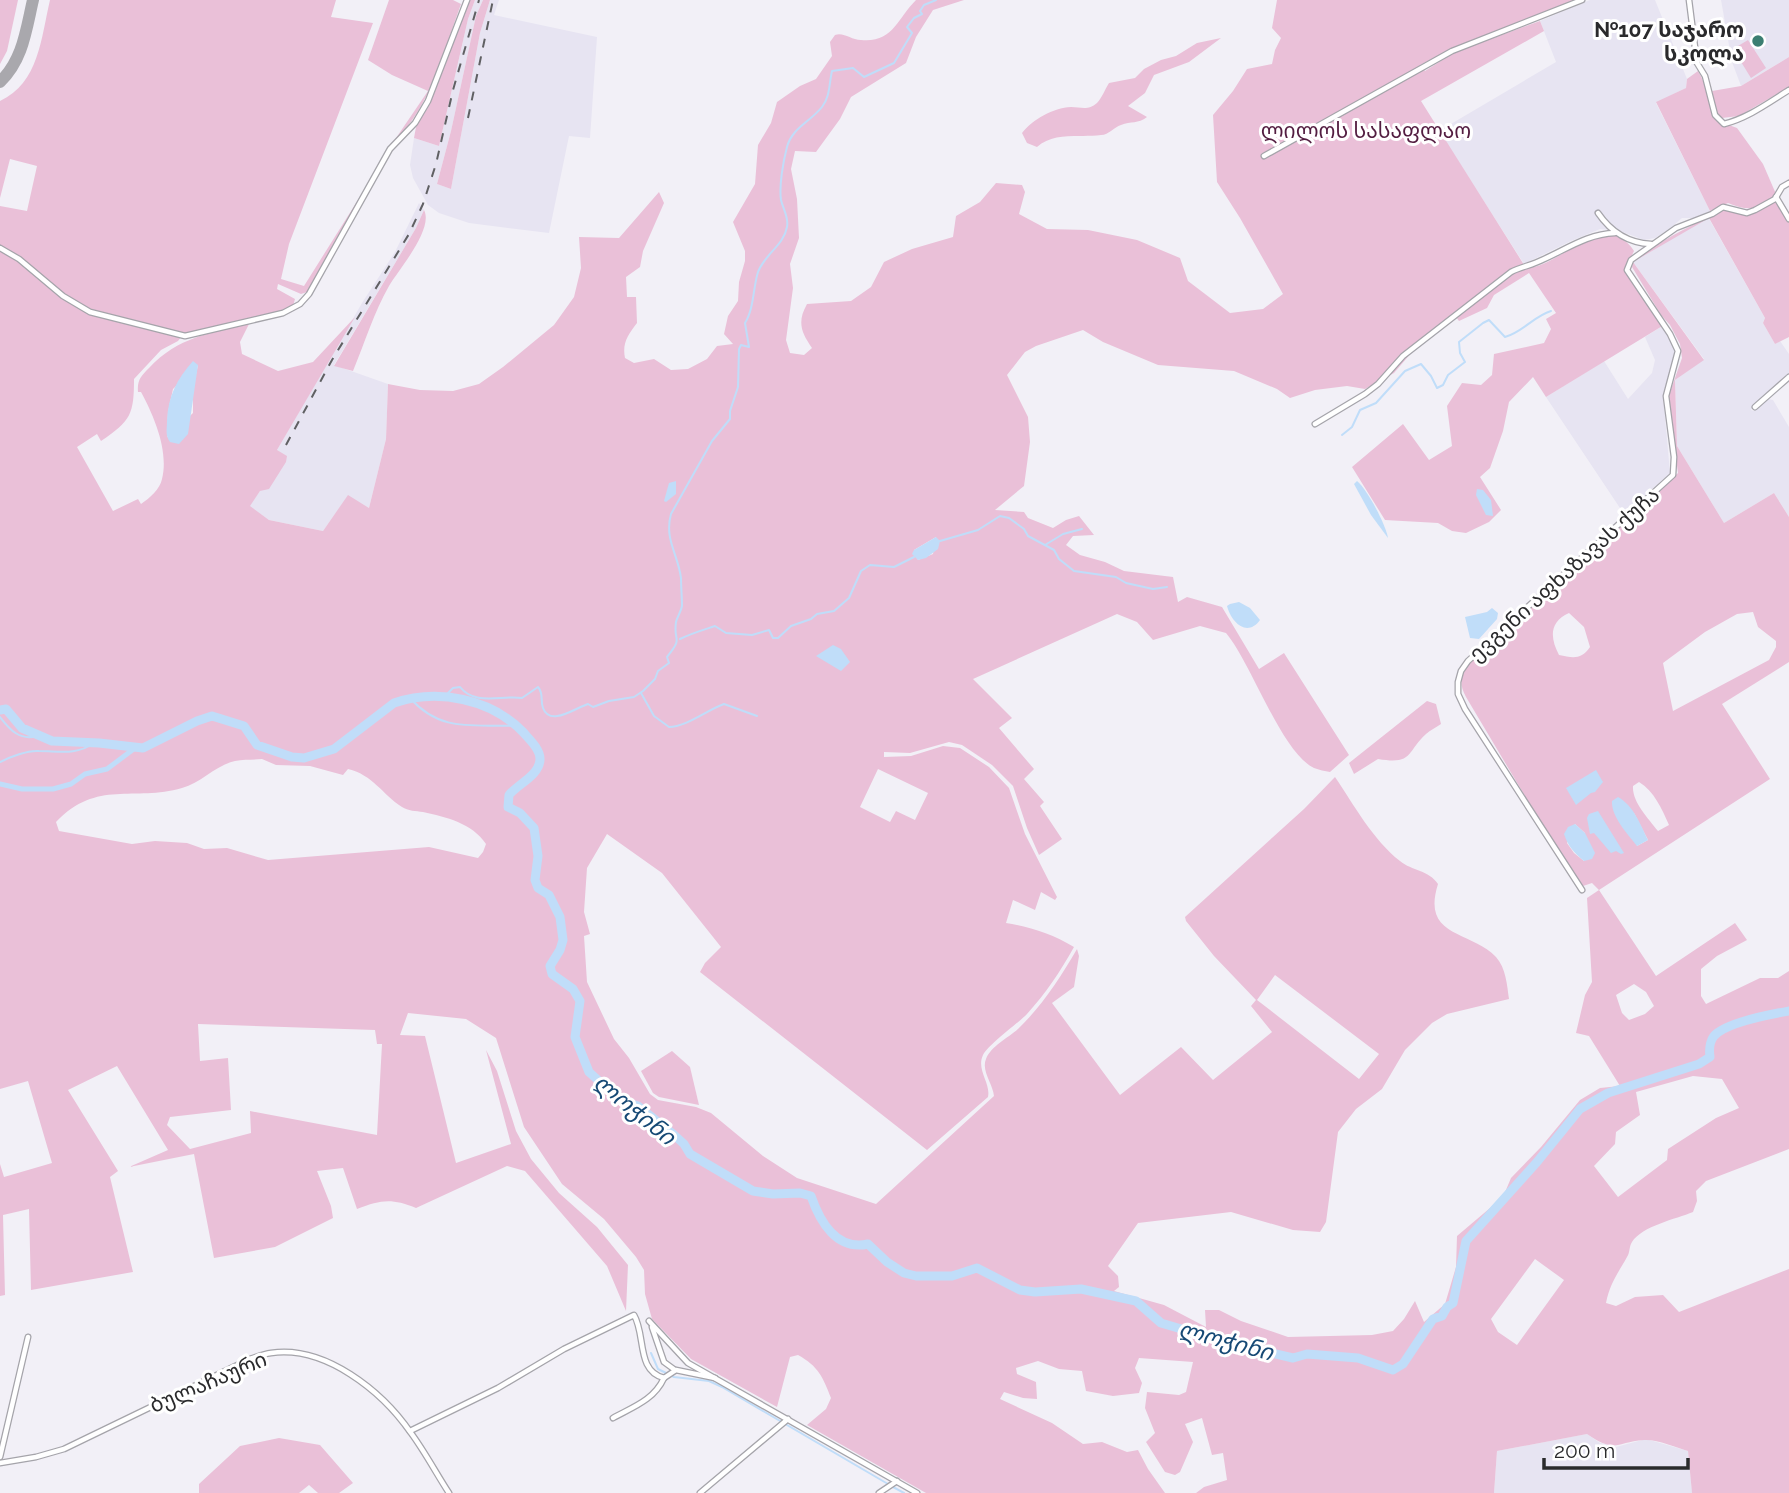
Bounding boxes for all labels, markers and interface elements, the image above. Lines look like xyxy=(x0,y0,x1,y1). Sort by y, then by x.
place label: №107 საჯარო სკოლა xyxy=(1594,17,1744,67)
marker: №107 საჯარო სკოლა xyxy=(1750,33,1766,49)
park label: ლილოს სასაფლაო xyxy=(1261,118,1471,144)
street label: ევგენი აფხაზავას ქუჩა xyxy=(1464,482,1664,666)
water label: ლოჭინი xyxy=(588,1068,682,1151)
water label: ლოჭინი xyxy=(1175,1314,1277,1367)
street label: ბულაჩაური xyxy=(146,1346,271,1419)
scale bar xyxy=(1544,1426,1688,1470)
text: 200 m xyxy=(1554,1438,1615,1463)

